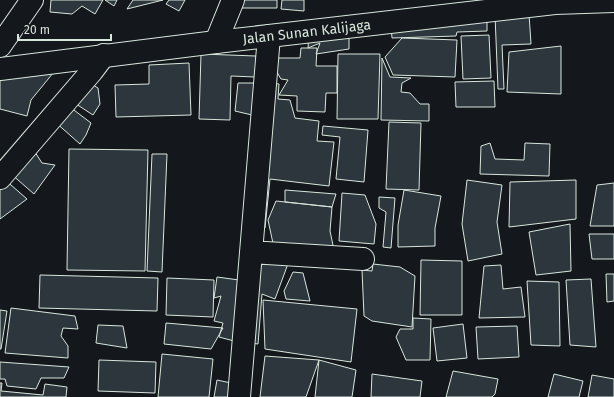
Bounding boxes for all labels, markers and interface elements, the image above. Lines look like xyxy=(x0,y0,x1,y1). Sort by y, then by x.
scale bar xyxy=(18,16,111,42)
street label: Jalan Sunan Kalijaga xyxy=(242,16,372,48)
text: 20 m xyxy=(24,23,50,37)

